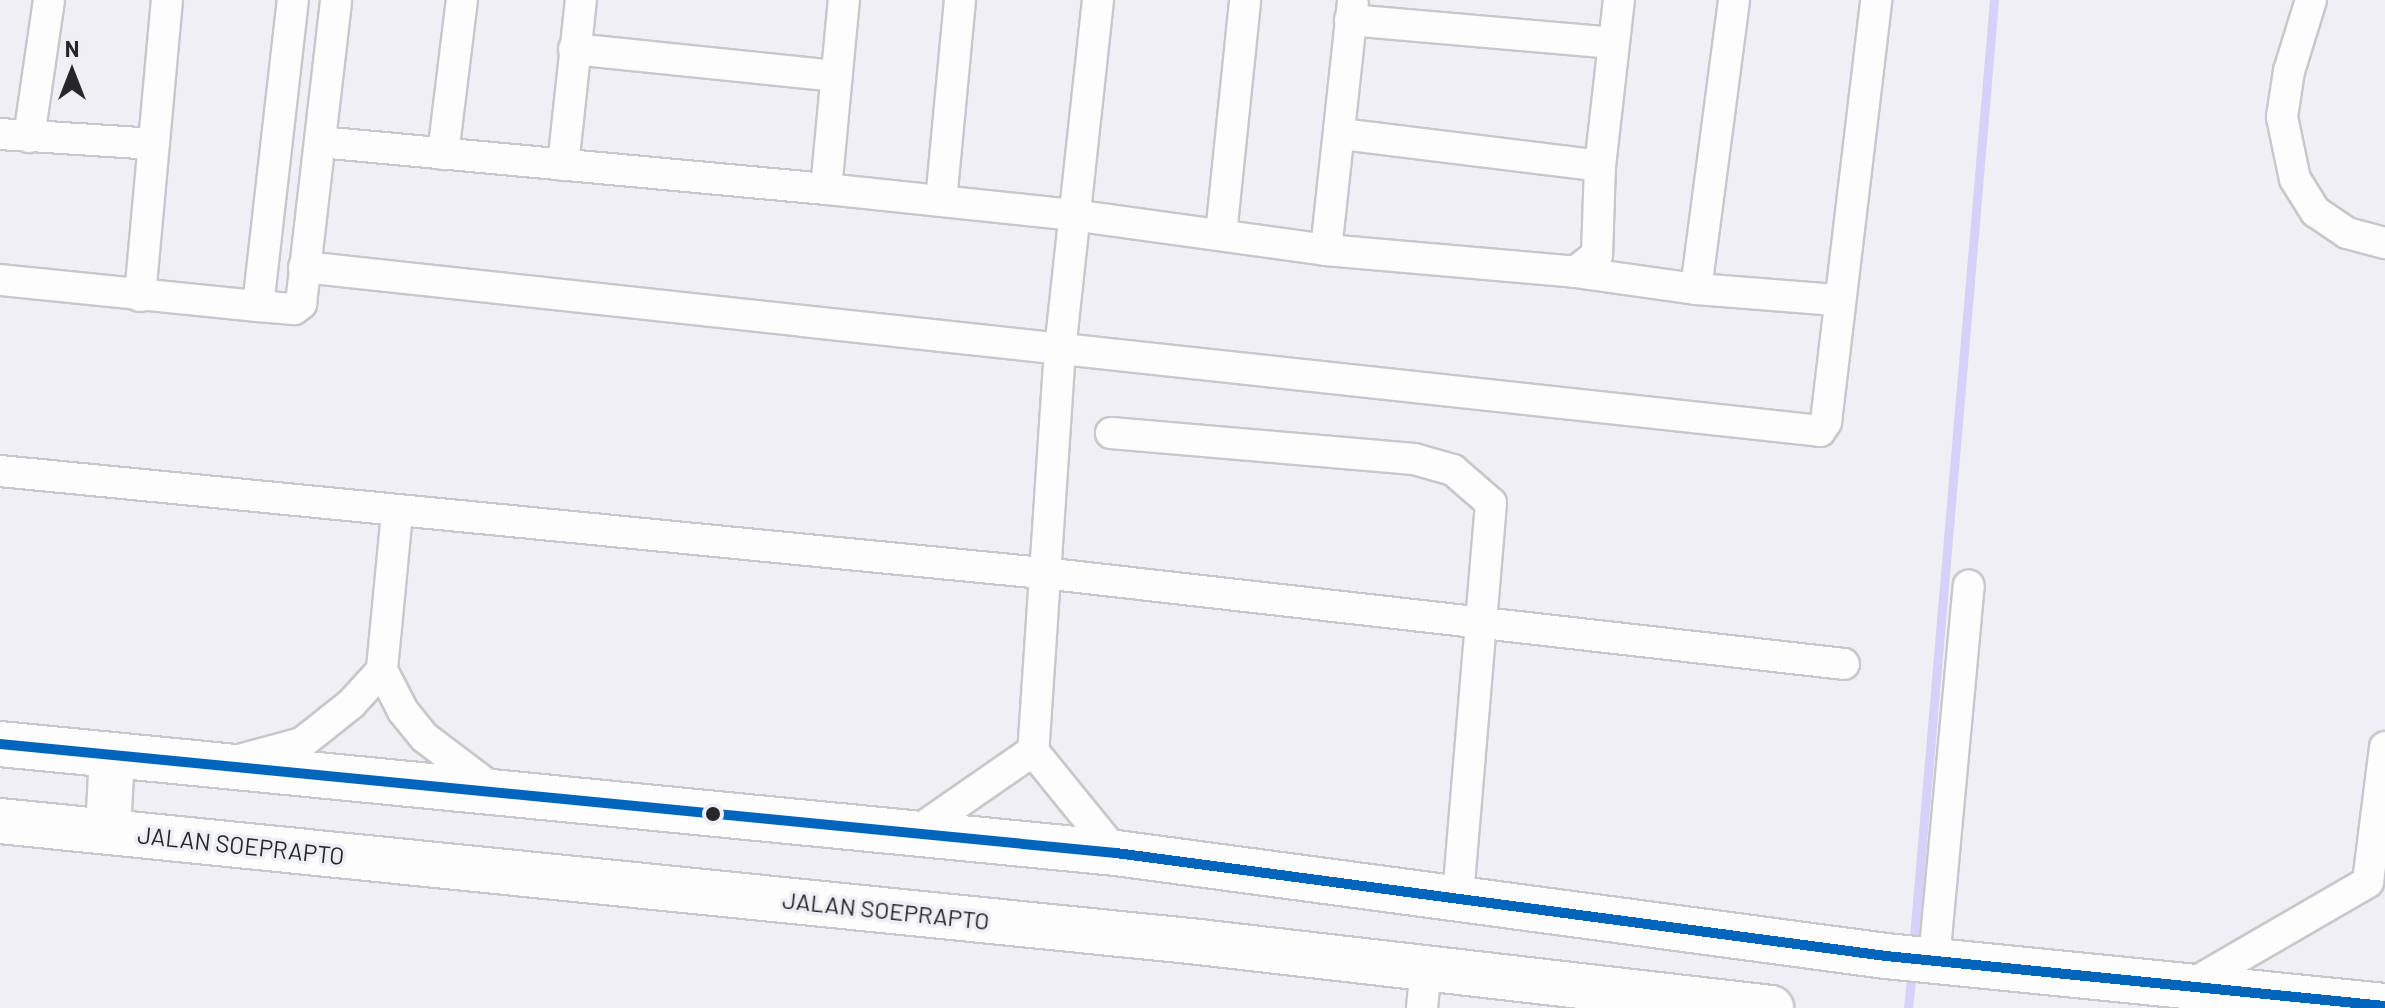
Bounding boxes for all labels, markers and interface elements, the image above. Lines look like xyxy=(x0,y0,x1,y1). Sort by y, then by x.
north arrow xyxy=(32,32,112,112)
text: N xyxy=(65,35,79,61)
unlabelled marker xyxy=(705,806,721,822)
street label: JALAN SOEPRAPTO xyxy=(136,820,346,870)
street label: JALAN SOEPRAPTO xyxy=(781,885,991,935)

